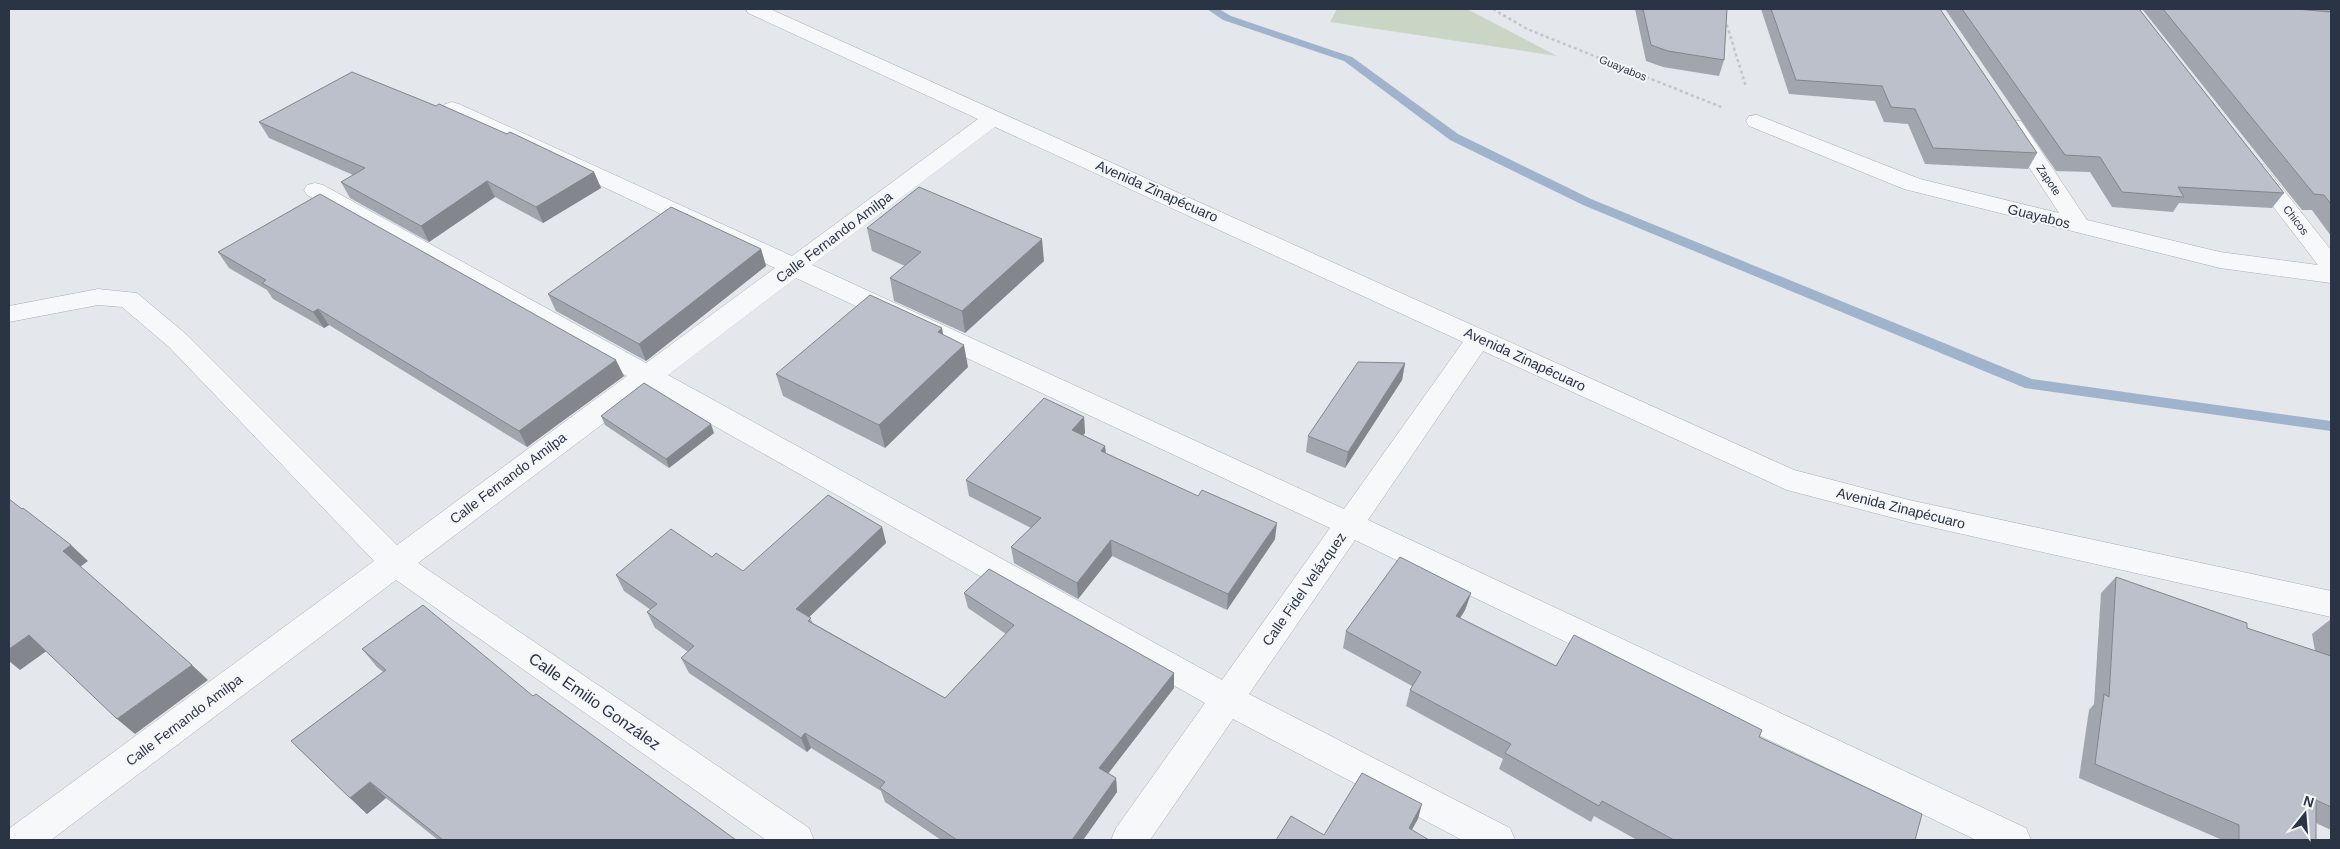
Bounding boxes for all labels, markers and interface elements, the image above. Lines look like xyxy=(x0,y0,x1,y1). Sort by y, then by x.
street label: Guayabos xyxy=(1598,53,1649,83)
street label: Avenida Zinapécuaro xyxy=(1093,157,1221,225)
street label: Zapote xyxy=(2034,162,2064,198)
street label: Calle Fernando Amilpa xyxy=(773,188,896,286)
street label: Guayabos xyxy=(2006,201,2072,231)
street label: Chicos xyxy=(2281,203,2311,237)
street label: Avenida Zinapécuaro xyxy=(1462,324,1588,394)
street label: Calle Fernando Amilpa xyxy=(447,429,570,527)
street label: Avenida Zinapécuaro xyxy=(1835,484,1967,532)
street label: Calle Fidel Velázquez xyxy=(1259,529,1349,649)
street label: Calle Emilio González xyxy=(526,650,664,753)
street label: Calle Fernando Amilpa xyxy=(123,671,246,769)
north arrow xyxy=(2280,789,2330,839)
text: N xyxy=(2302,792,2316,811)

